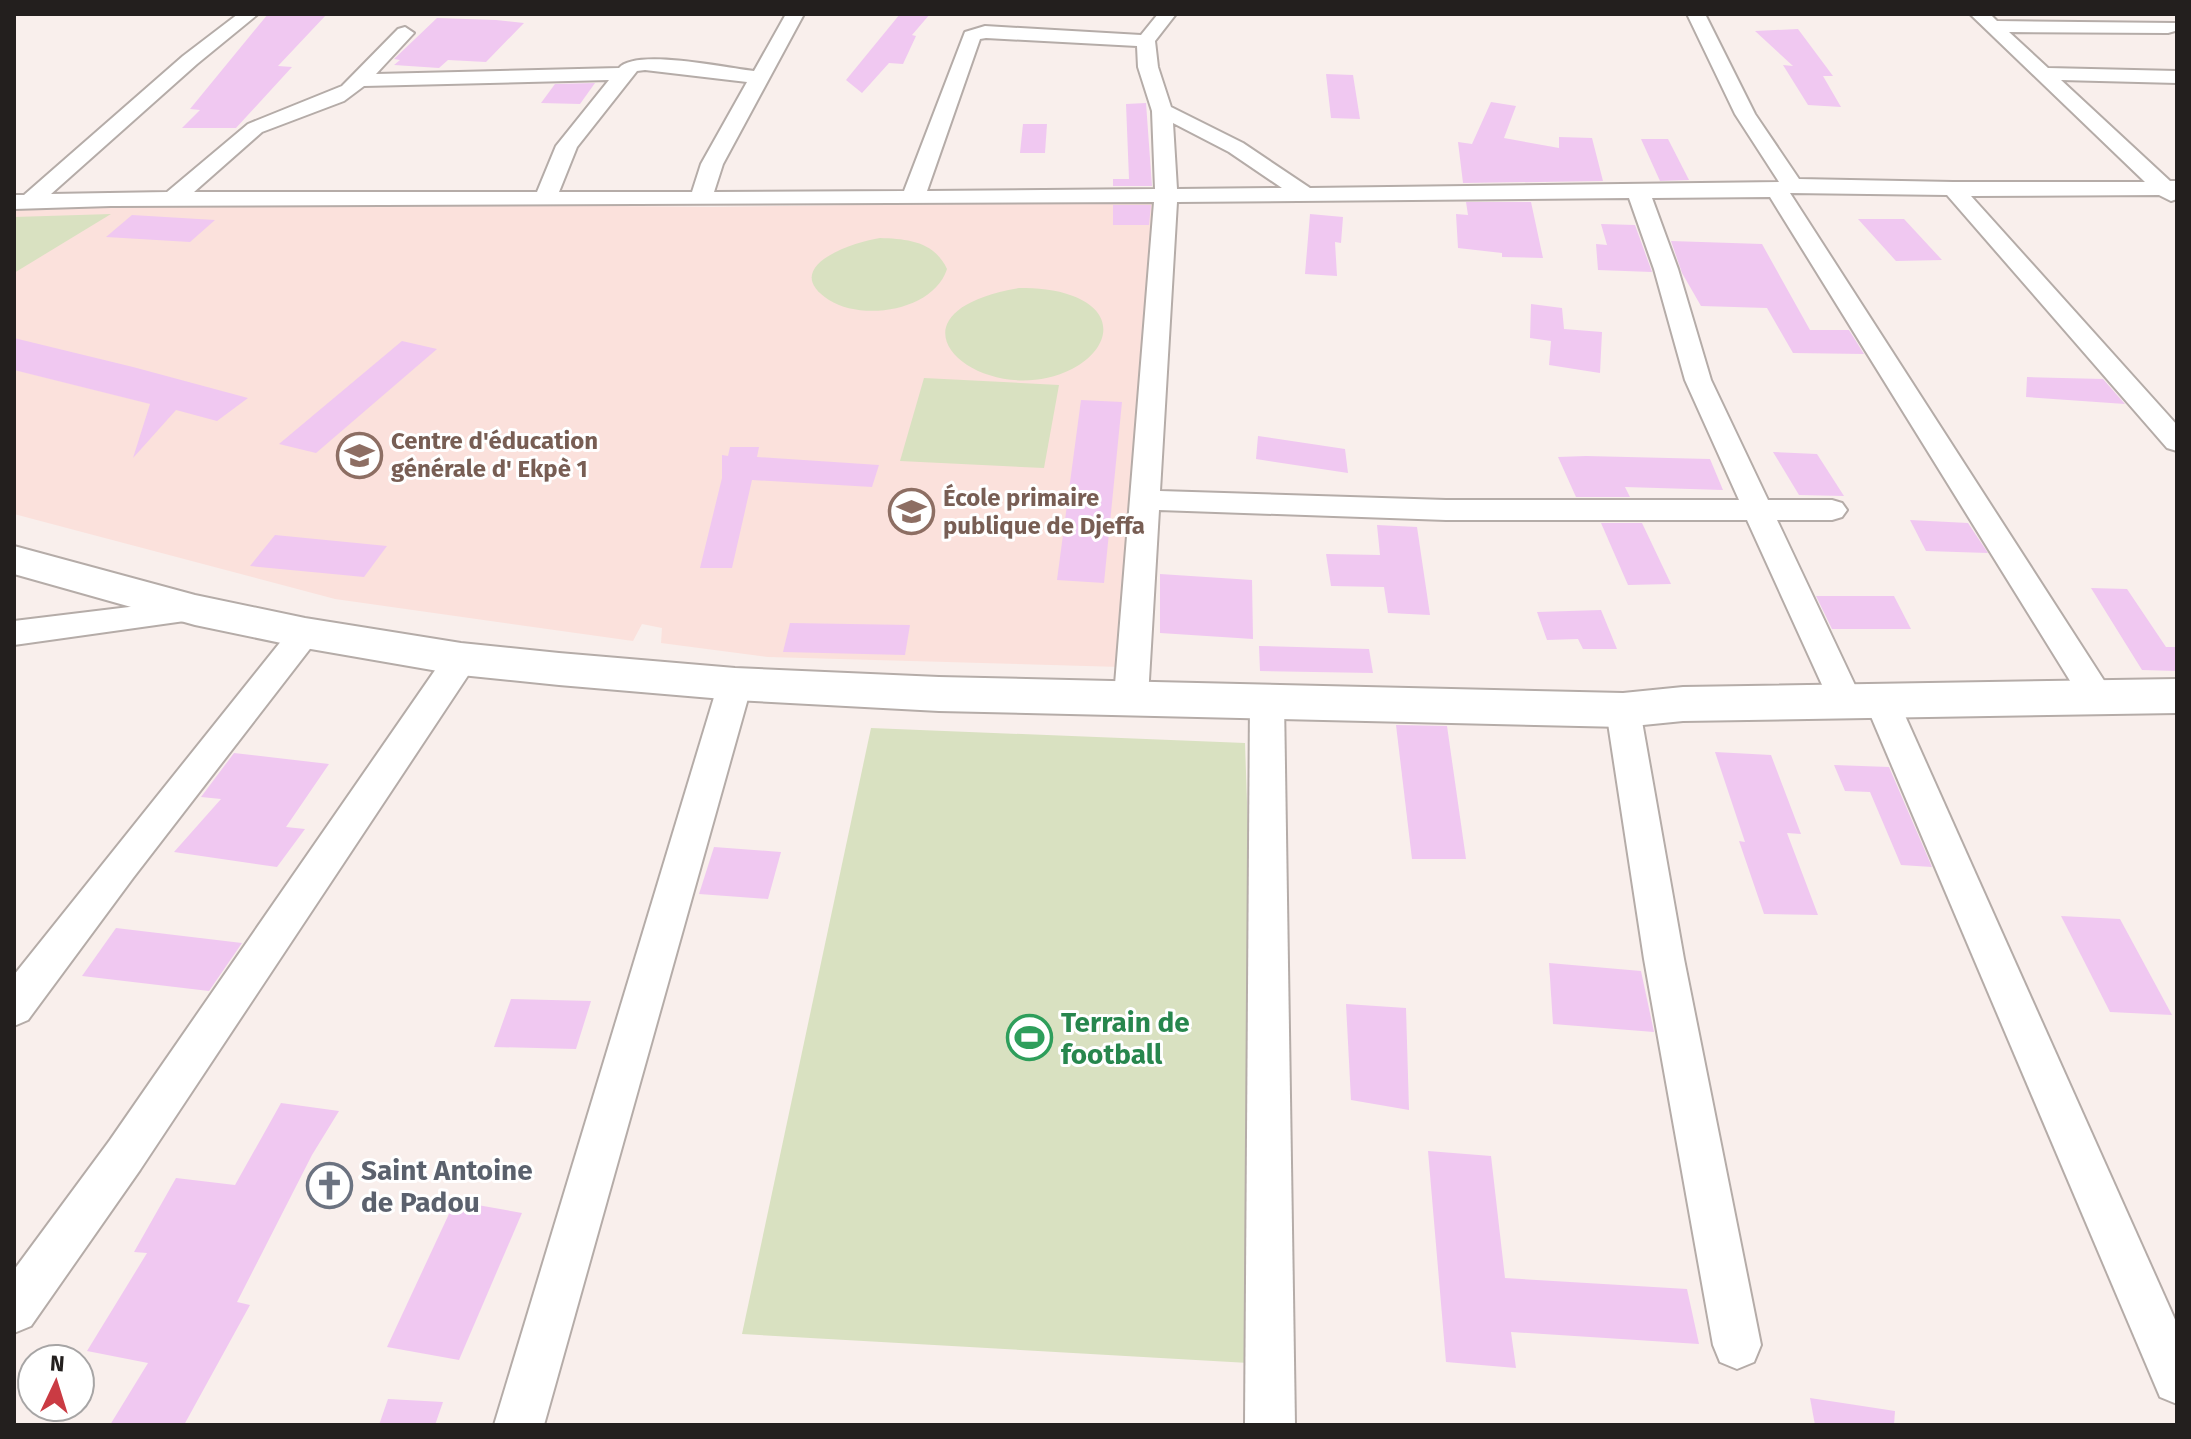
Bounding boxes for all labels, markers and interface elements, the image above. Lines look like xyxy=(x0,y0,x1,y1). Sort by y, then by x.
place label: Centre d'éducation générale d' Ekpè 1 xyxy=(391,427,598,483)
school or university icon: Centre d'éducation générale d' Ekpè 1 xyxy=(336,431,384,479)
place label: École primaire publique de Djeffa xyxy=(943,483,1145,540)
school or university icon: École primaire publique de Djeffa xyxy=(888,488,936,536)
place label: Terrain de football xyxy=(1061,1006,1190,1071)
sports icon: Terrain de football xyxy=(1006,1014,1054,1062)
place label: Saint Antoine de Padou xyxy=(361,1154,533,1219)
church icon: Saint Antoine de Padou xyxy=(306,1162,354,1210)
north arrow xyxy=(16,1343,96,1423)
text: N xyxy=(49,1350,66,1378)

